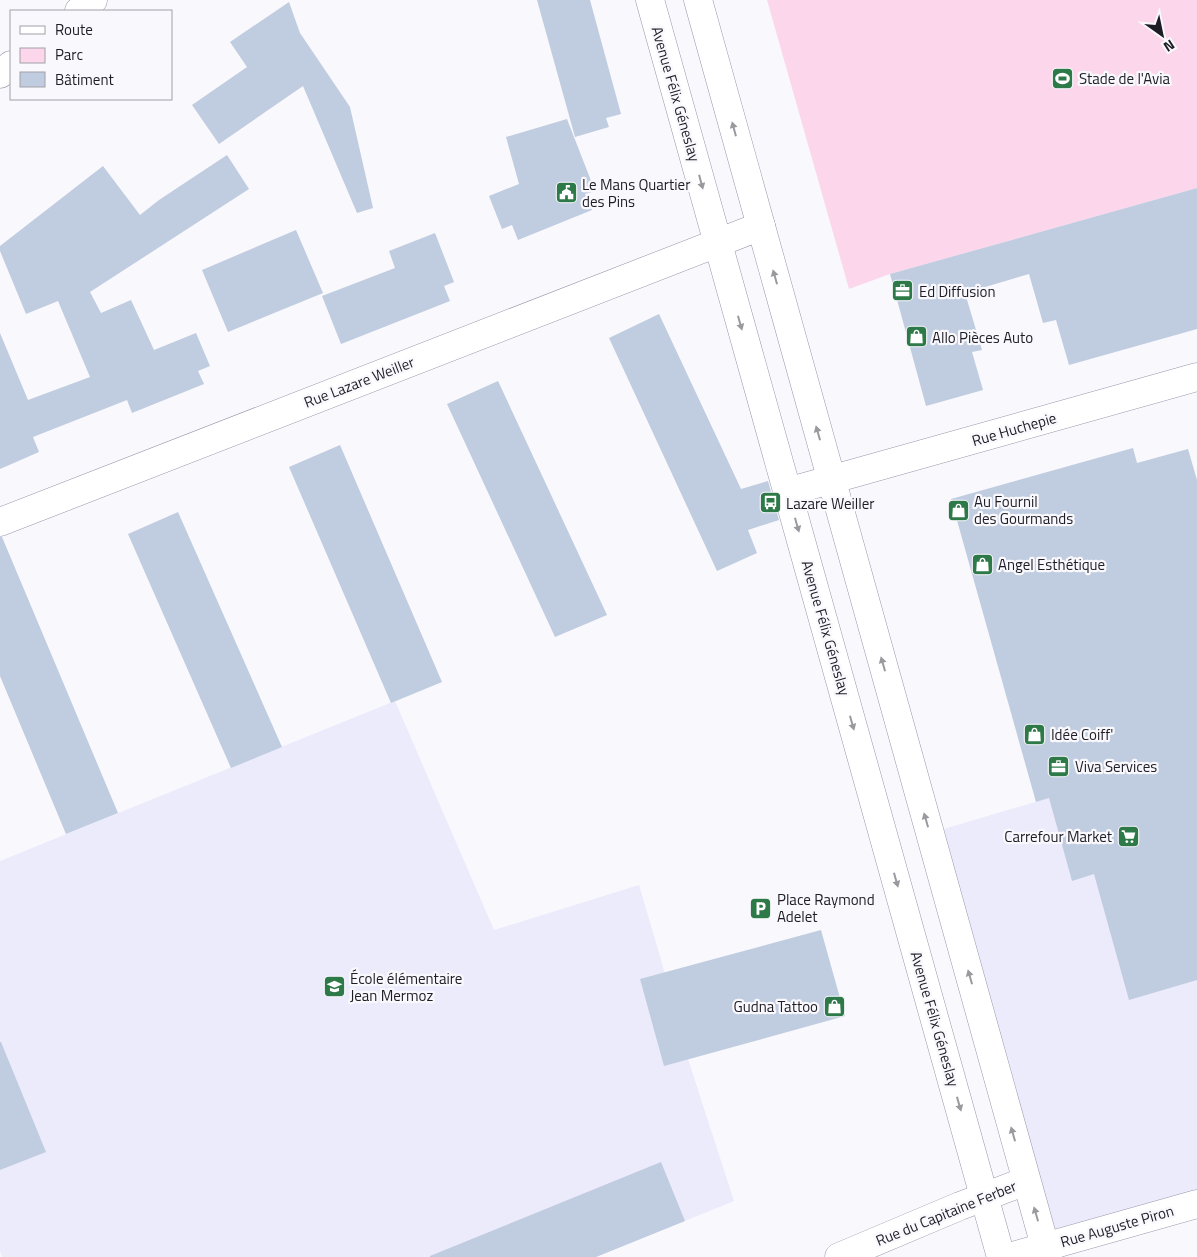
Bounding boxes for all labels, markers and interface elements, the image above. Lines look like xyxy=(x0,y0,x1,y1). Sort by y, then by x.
legend xyxy=(10,10,172,100)
north arrow xyxy=(1137,10,1187,60)
text: Route xyxy=(55,18,93,41)
street label: Avenue Félix Géneslay xyxy=(646,24,706,164)
text: N xyxy=(1160,35,1179,58)
text: Parc xyxy=(55,43,83,66)
sports icon: Stade de l'Avia xyxy=(1051,66,1075,90)
place label: Stade de l'Avia xyxy=(1079,67,1171,90)
text: Bâtiment xyxy=(55,68,114,91)
one-way arrow xyxy=(729,121,737,136)
place label: Le Mans Quartier des Pins xyxy=(582,173,690,213)
one-way arrow xyxy=(697,174,705,189)
public building icon: Le Mans Quartier des Pins xyxy=(554,181,578,205)
one-way arrow xyxy=(770,269,778,284)
office icon: Ed Diffusion xyxy=(891,279,915,303)
place label: Ed Diffusion xyxy=(919,280,996,303)
one-way arrow xyxy=(736,315,744,331)
shop icon: Allo Pièces Auto xyxy=(904,325,928,349)
place label: Allo Pièces Auto xyxy=(932,326,1033,349)
street label: Rue Lazare Weiller xyxy=(300,350,418,414)
street label: Rue Huchepie xyxy=(969,406,1059,452)
one-way arrow xyxy=(814,426,822,441)
place label: Au Fournil des Gourmands xyxy=(974,490,1073,530)
bus stop icon: Lazare Weiller xyxy=(758,491,782,515)
place label: Lazare Weiller xyxy=(786,492,875,515)
shop icon: Au Fournil des Gourmands xyxy=(946,498,970,522)
one-way arrow xyxy=(793,518,801,533)
shop icon: Angel Esthétique xyxy=(970,552,994,576)
place label: Angel Esthétique xyxy=(998,553,1105,576)
street label: Avenue Félix Géneslay xyxy=(796,558,856,698)
one-way arrow xyxy=(878,656,886,671)
one-way arrow xyxy=(848,716,856,731)
shop icon: Idée Coiff' xyxy=(1023,722,1047,746)
place label: Idée Coiff' xyxy=(1051,723,1113,746)
office icon: Viva Services xyxy=(1047,754,1071,778)
place label: Viva Services xyxy=(1075,755,1157,778)
one-way arrow xyxy=(922,813,930,828)
supermarket icon: Carrefour Market xyxy=(1116,824,1140,848)
place label: Carrefour Market xyxy=(1004,825,1113,848)
one-way arrow xyxy=(892,872,900,887)
place label: Place Raymond Adelet xyxy=(777,888,875,928)
parking icon: Place Raymond Adelet xyxy=(749,896,773,920)
street label: Avenue Félix Géneslay xyxy=(905,949,965,1089)
place label: École élémentaire Jean Mermoz xyxy=(350,967,462,1007)
one-way arrow xyxy=(965,969,973,984)
school or university icon: École élémentaire Jean Mermoz xyxy=(322,975,346,999)
shop icon: Gudna Tattoo xyxy=(822,994,846,1018)
place label: Gudna Tattoo xyxy=(734,995,818,1018)
one-way arrow xyxy=(955,1096,963,1111)
one-way arrow xyxy=(1009,1126,1017,1141)
street label: Rue du Capitaine Ferber xyxy=(872,1174,1020,1252)
street label: Rue Auguste Piron xyxy=(1058,1199,1176,1253)
one-way arrow xyxy=(1031,1206,1039,1221)

